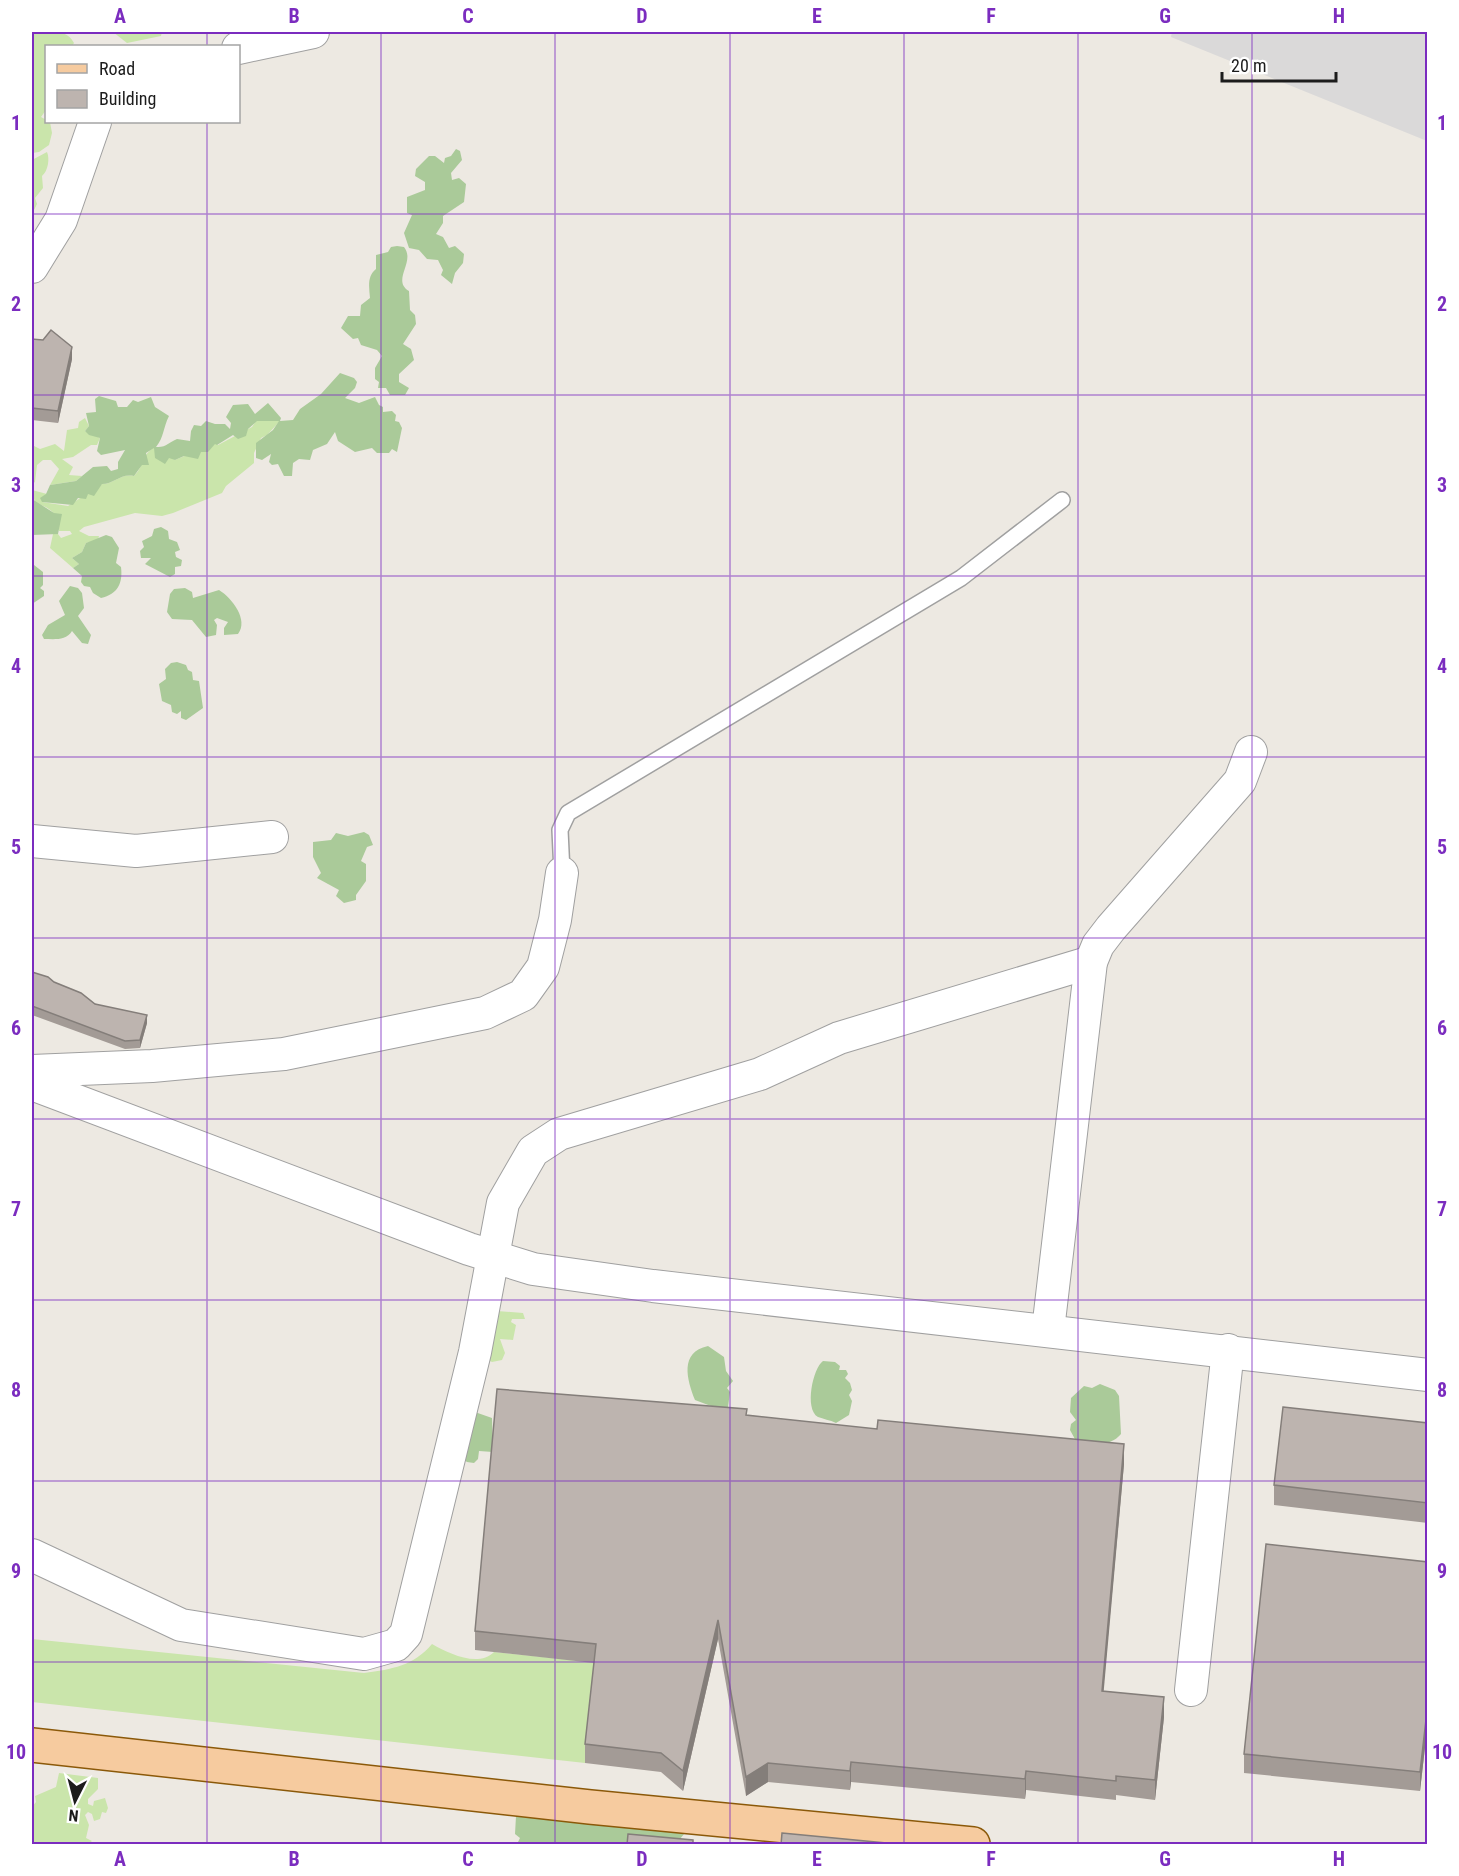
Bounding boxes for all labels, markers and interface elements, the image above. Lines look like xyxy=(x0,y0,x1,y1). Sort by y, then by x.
text: A xyxy=(114,4,126,28)
text: B xyxy=(288,4,300,28)
text: C xyxy=(462,4,474,28)
text: D xyxy=(636,4,648,28)
text: E xyxy=(812,4,822,28)
text: F xyxy=(986,4,996,28)
text: G xyxy=(1159,4,1171,28)
text: H xyxy=(1333,4,1345,28)
legend xyxy=(45,45,240,123)
scale bar xyxy=(1222,45,1336,83)
text: 20 m xyxy=(1231,55,1266,76)
text: Road xyxy=(99,58,135,79)
text: Building xyxy=(99,88,156,109)
text: 1 xyxy=(11,111,21,135)
text: 1 xyxy=(1437,111,1447,135)
text: 2 xyxy=(11,292,21,316)
text: 2 xyxy=(1437,292,1447,316)
text: 3 xyxy=(11,473,21,497)
text: 3 xyxy=(1437,473,1447,497)
text: 4 xyxy=(11,654,21,678)
text: 4 xyxy=(1437,654,1447,678)
text: 5 xyxy=(11,835,21,859)
text: 5 xyxy=(1437,835,1447,859)
text: 6 xyxy=(11,1016,21,1040)
text: 6 xyxy=(1437,1016,1447,1040)
text: 7 xyxy=(11,1197,21,1221)
text: 7 xyxy=(1437,1197,1447,1221)
text: 8 xyxy=(11,1378,21,1402)
text: 8 xyxy=(1437,1378,1447,1402)
text: 9 xyxy=(11,1559,21,1583)
text: 9 xyxy=(1437,1559,1447,1583)
text: 10 xyxy=(6,1740,26,1764)
text: 10 xyxy=(1432,1740,1452,1764)
north arrow xyxy=(45,1771,105,1831)
text: N xyxy=(68,1805,79,1825)
text: A xyxy=(114,1847,126,1871)
text: B xyxy=(288,1847,300,1871)
text: C xyxy=(462,1847,474,1871)
text: D xyxy=(636,1847,648,1871)
text: E xyxy=(812,1847,822,1871)
text: F xyxy=(986,1847,996,1871)
text: G xyxy=(1159,1847,1171,1871)
text: H xyxy=(1333,1847,1345,1871)

